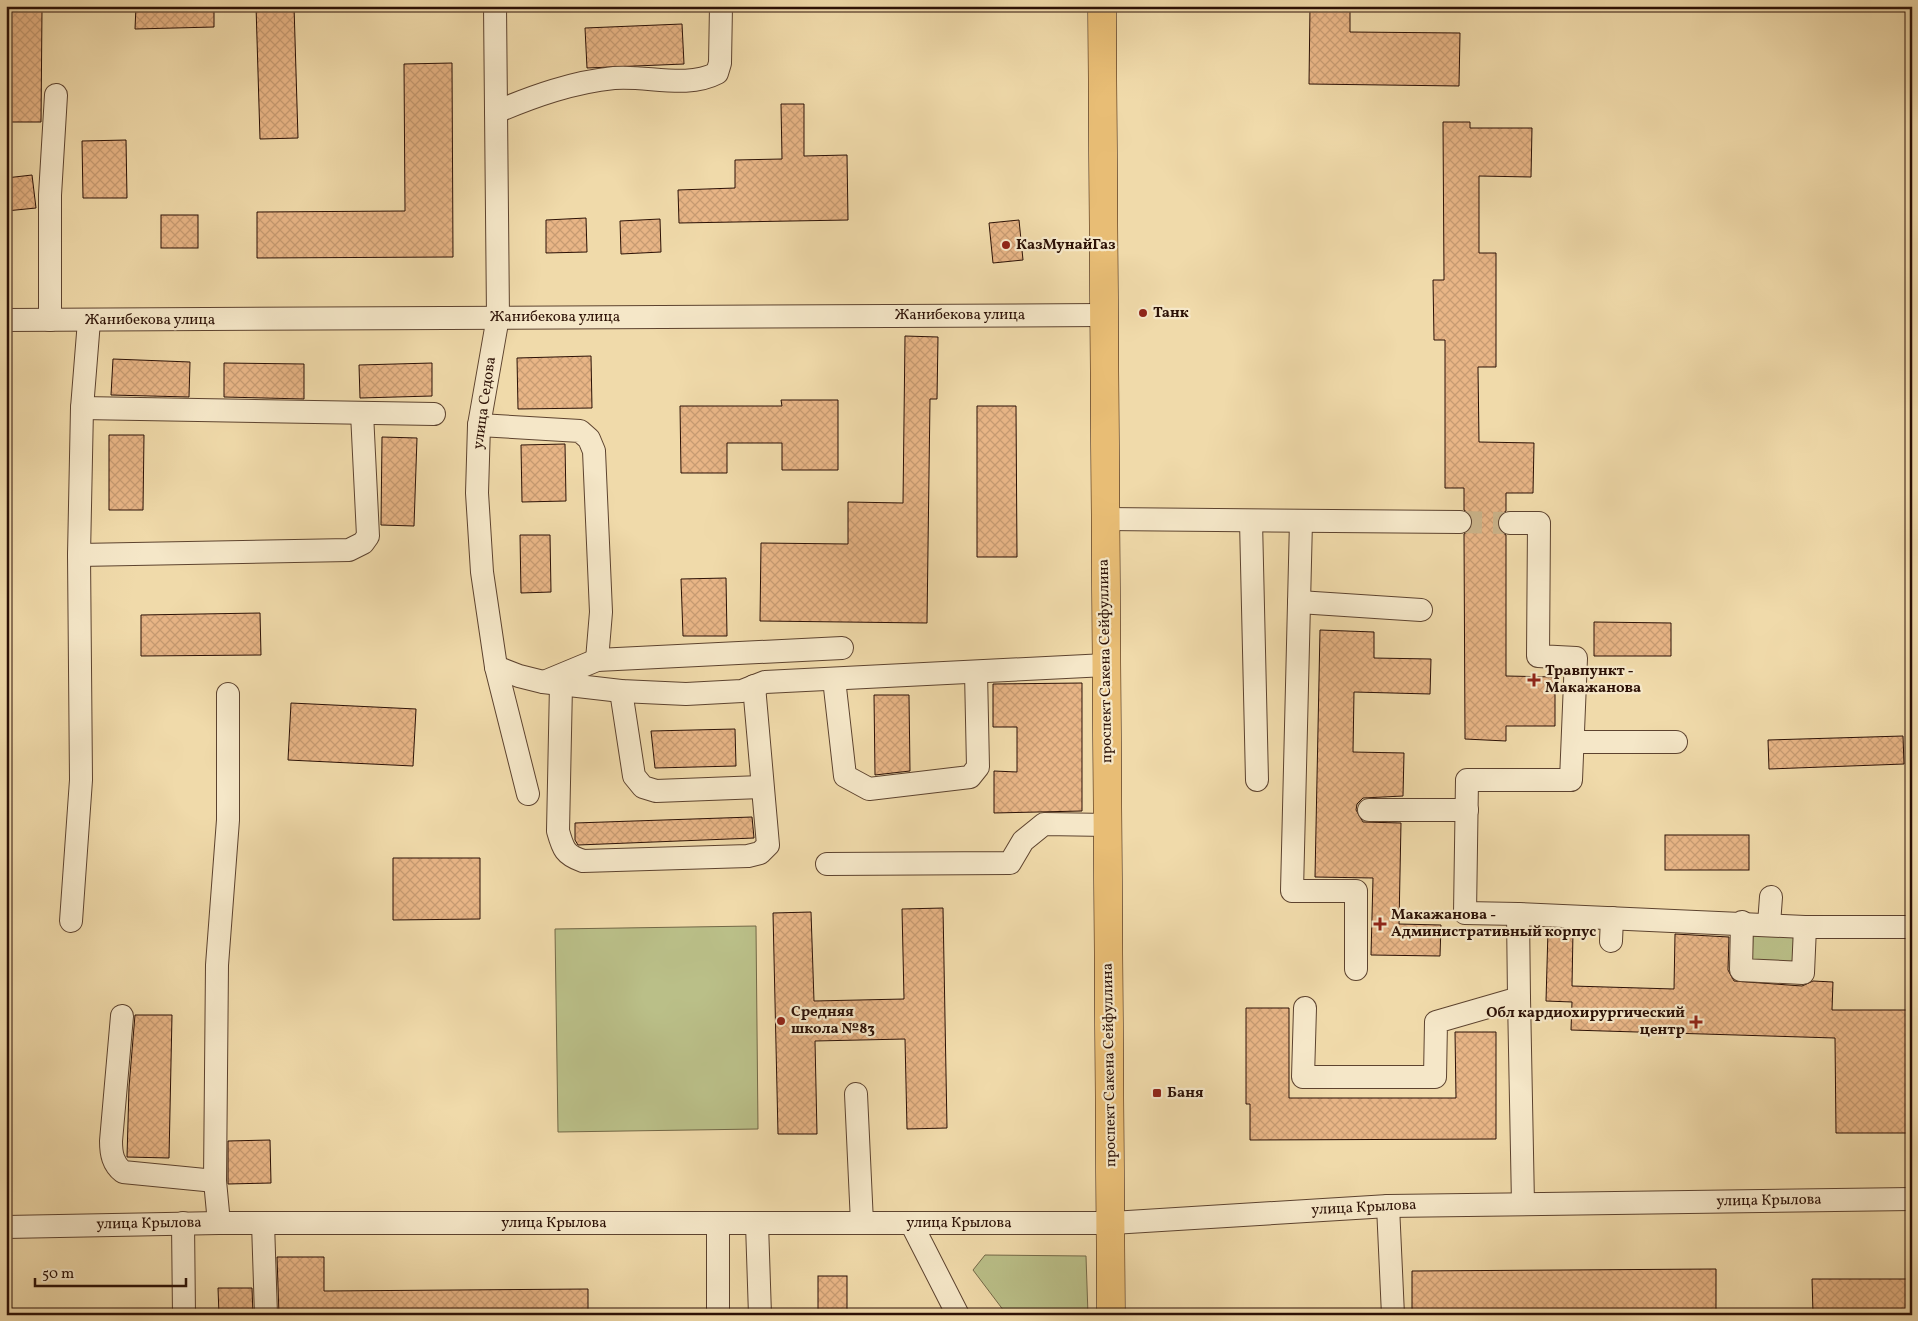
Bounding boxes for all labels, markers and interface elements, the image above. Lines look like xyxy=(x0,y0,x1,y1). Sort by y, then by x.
place label: КазМунайГаз xyxy=(1016,235,1116,256)
marker: КазМунайГаз xyxy=(1000,239,1012,251)
place label: Танк xyxy=(1153,303,1189,324)
street label: Жанибекова улица xyxy=(895,305,1025,326)
street label: Жанибекова улица xyxy=(490,307,620,328)
marker: Танк xyxy=(1137,307,1149,319)
street label: Жанибекова улица xyxy=(85,310,215,331)
street label: улица Седова xyxy=(468,355,502,451)
street label: проспект Сакена Сейфуллина xyxy=(1094,559,1118,763)
place label: Травпункт - Макажанова xyxy=(1545,661,1641,699)
marker: Травпункт - Макажанова xyxy=(1527,673,1541,687)
place label: Макажанова - Административный корпус xyxy=(1391,905,1596,943)
marker: Макажанова - Административный корпус xyxy=(1373,917,1387,931)
street label: проспект Сакена Сейфуллина xyxy=(1098,963,1122,1167)
place label: Средняя школа №83 xyxy=(791,1002,875,1040)
place label: Обл кардиохирургический центр xyxy=(1486,1003,1685,1041)
marker: Средняя школа №83 xyxy=(775,1015,787,1027)
marker: Обл кардиохирургический центр xyxy=(1689,1015,1703,1029)
place label: Баня xyxy=(1167,1083,1204,1104)
marker: Баня xyxy=(1151,1087,1163,1099)
street label: улица Крылова xyxy=(1716,1190,1822,1212)
street label: улица Крылова xyxy=(1311,1195,1417,1221)
street label: улица Крылова xyxy=(96,1213,202,1235)
street label: улица Крылова xyxy=(501,1213,607,1234)
street label: улица Крылова xyxy=(906,1213,1012,1234)
scale bar xyxy=(35,1256,186,1288)
text: 50 m xyxy=(42,1264,74,1285)

